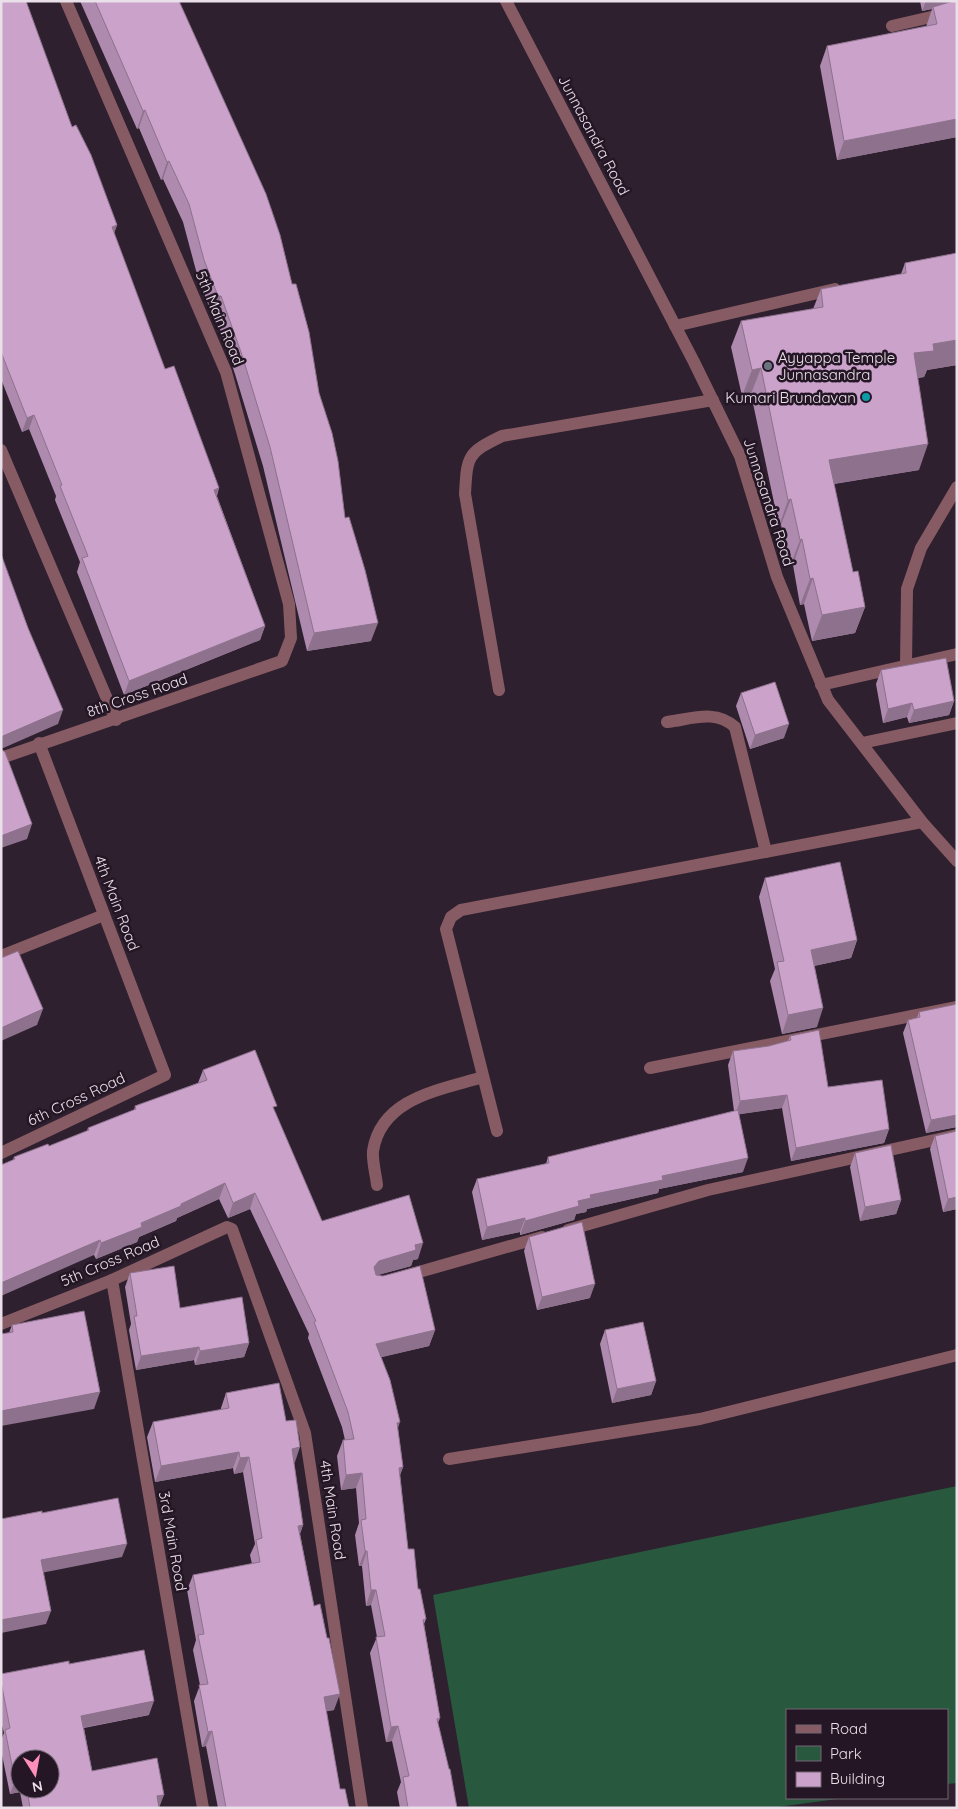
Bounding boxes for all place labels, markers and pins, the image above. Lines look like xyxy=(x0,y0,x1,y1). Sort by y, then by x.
place label: Ayyappa Temple Junnasandra xyxy=(778,348,895,384)
marker: Ayyappa Temple Junnasandra xyxy=(762,360,774,372)
place label: Kumari Brundavan xyxy=(725,388,856,407)
marker: Kumari Brundavan xyxy=(860,391,872,403)

